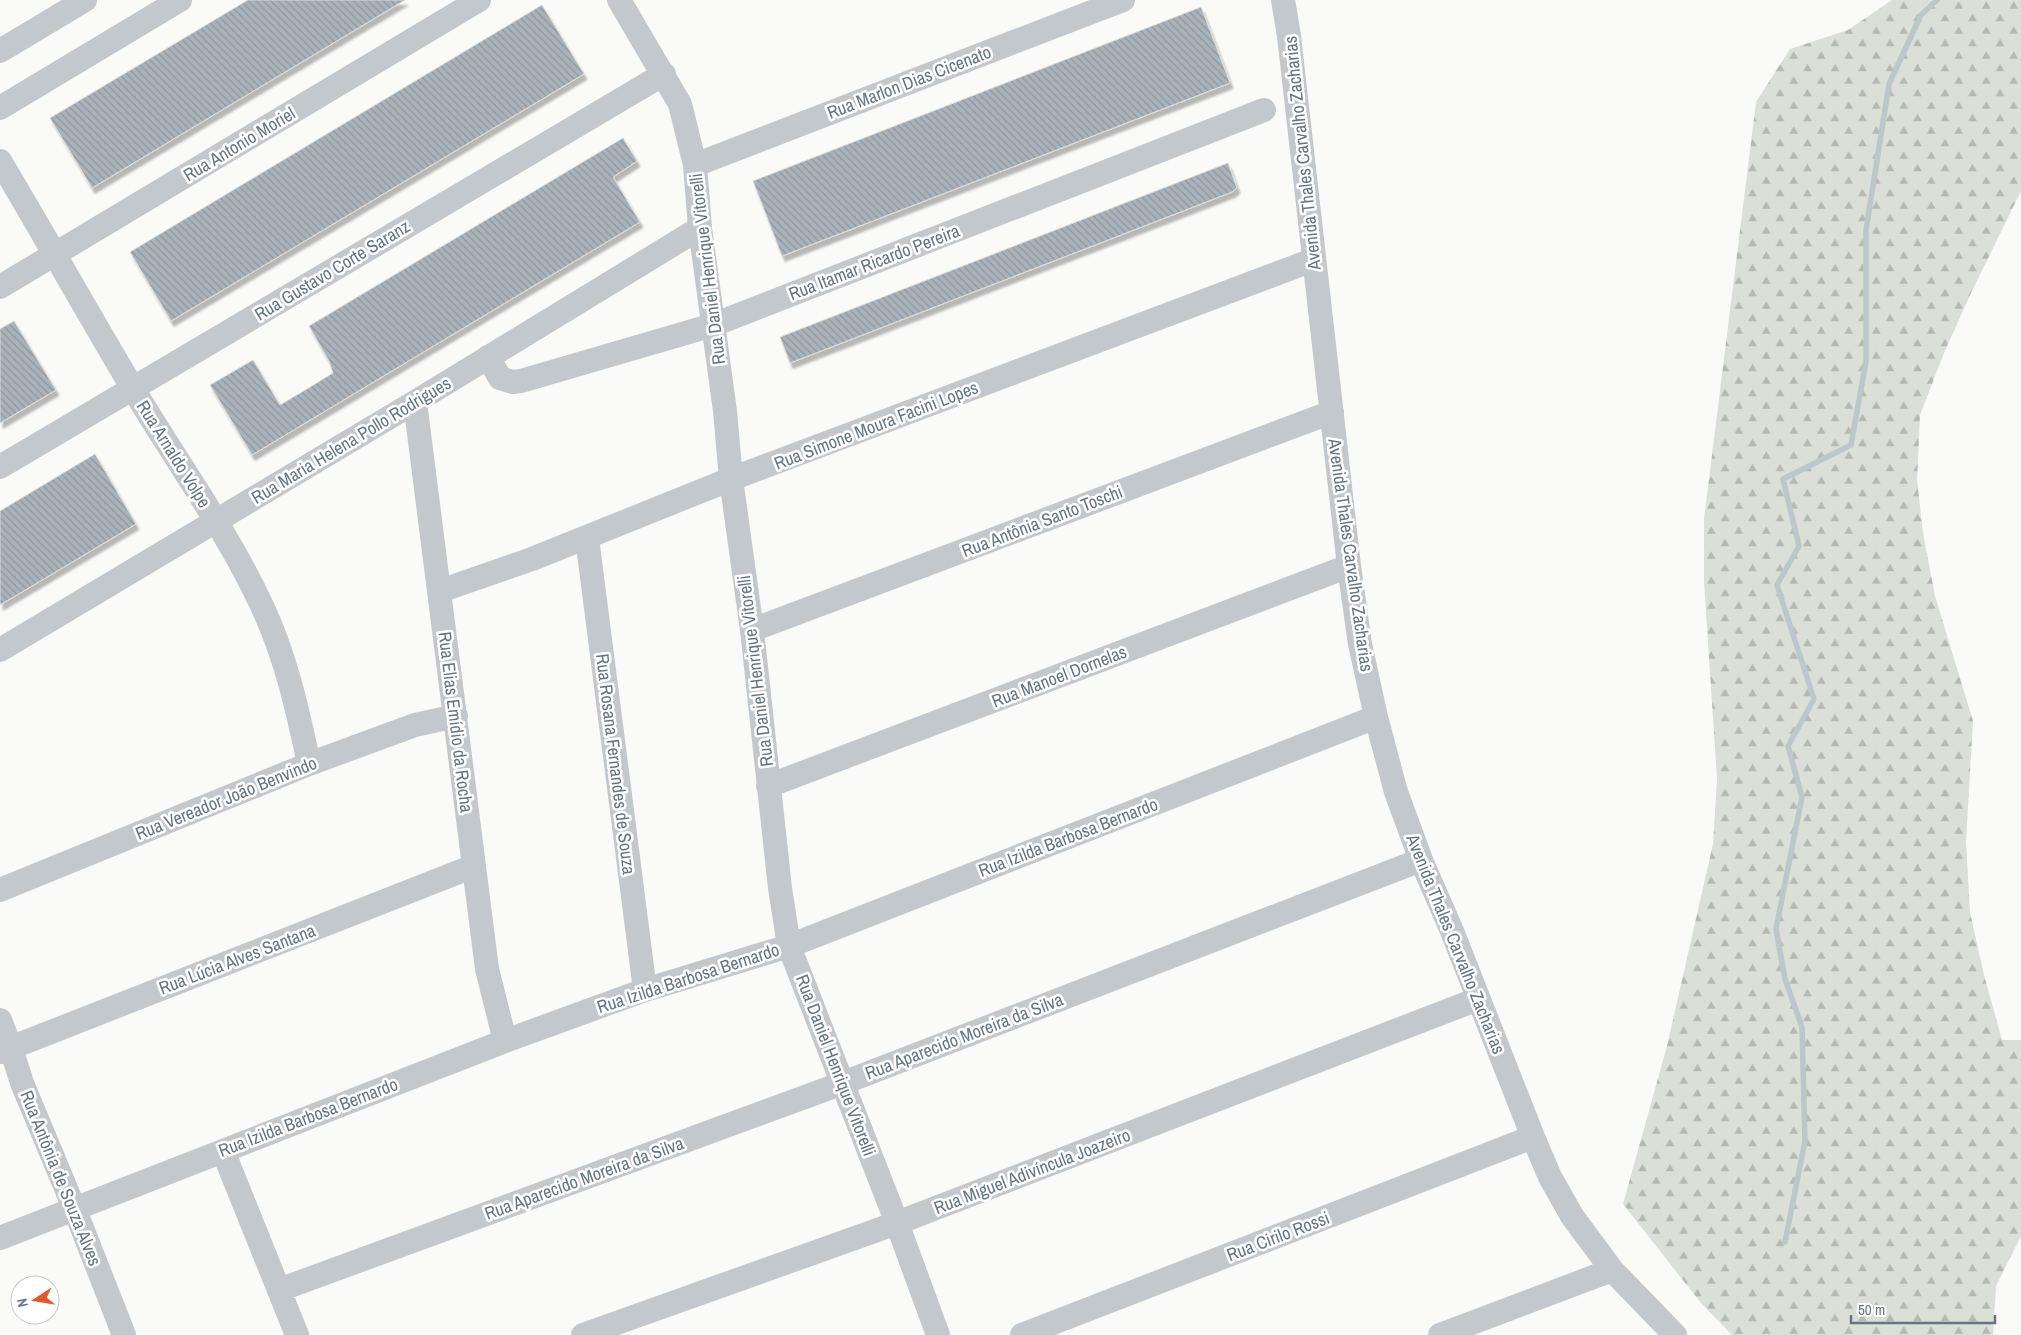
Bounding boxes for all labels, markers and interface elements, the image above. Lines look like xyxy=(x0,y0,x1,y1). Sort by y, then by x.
street label: Avenida Thales Carvalho Zacharias xyxy=(1277,35,1327,272)
street label: Rua Marlon Dias Cicenato xyxy=(823,39,995,125)
street label: Rua Antonio Moriel xyxy=(178,101,300,187)
street label: Rua Daniel Henrique Vitorelli xyxy=(683,172,731,366)
street label: Rua Gustavo Corte Saranz xyxy=(250,214,414,326)
street label: Rua Itamar Ricardo Pereira xyxy=(785,218,963,306)
street label: Rua Maria Helena Pollo Rodrigues xyxy=(246,370,456,510)
street label: Rua Simone Moura Facini Lopes xyxy=(770,375,982,475)
street label: Rua Arnaldo Volpe xyxy=(131,396,217,512)
street label: Avenida Thales Carvalho Zacharias xyxy=(1322,436,1380,673)
street label: Rua Antônia Santo Toschi xyxy=(958,479,1126,563)
street label: Rua Daniel Henrique Vitorelli xyxy=(731,574,779,768)
street label: Rua Elias Emídio da Rocha xyxy=(432,630,480,814)
street label: Rua Manoel Dornelas xyxy=(988,639,1130,713)
street label: Rua Rosana Fernandes de Souza xyxy=(590,652,642,876)
street label: Rua Vereador João Benvindo xyxy=(132,750,320,846)
street label: Rua Izilda Barbosa Bernardo xyxy=(975,791,1161,883)
street label: Avenida Thales Carvalho Zacharias xyxy=(1400,829,1512,1058)
street label: Rua Lúcia Alves Santana xyxy=(155,918,319,1000)
street label: Rua Izilda Barbosa Bernardo xyxy=(594,937,782,1019)
street label: Rua Daniel Henrique Vitorelli xyxy=(790,971,882,1159)
street label: Rua Aparecido Moreira da Silva xyxy=(861,987,1067,1085)
street label: Rua Izilda Barbosa Bernardo xyxy=(215,1071,401,1163)
street label: Rua Antônia de Souza Alves xyxy=(14,1087,108,1269)
street label: Rua Miguel Adivíncula Joazeiro xyxy=(930,1122,1134,1220)
street label: Rua Aparecido Moreira da Silva xyxy=(481,1130,687,1226)
street label: Rua Cirilo Rossi xyxy=(1223,1205,1333,1267)
north arrow xyxy=(10,1275,60,1325)
scale bar xyxy=(1851,1292,1995,1324)
text: N xyxy=(13,1297,32,1309)
text: 50 m xyxy=(1858,1299,1885,1320)

